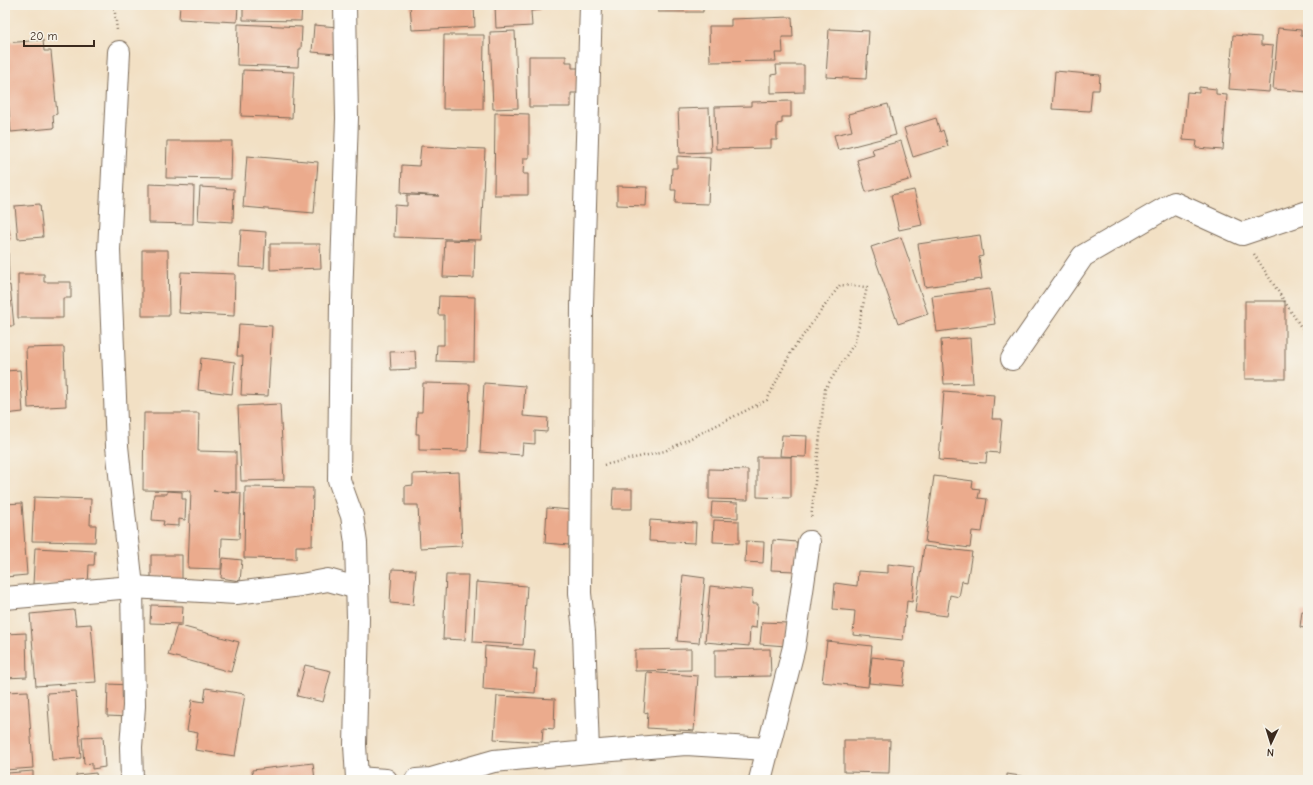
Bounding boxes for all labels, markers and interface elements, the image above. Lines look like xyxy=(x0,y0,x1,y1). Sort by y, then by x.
scale bar xyxy=(24,22,94,48)
text: 20 m xyxy=(30,29,58,43)
north arrow xyxy=(1251,723,1291,763)
text: N xyxy=(1266,746,1274,759)

